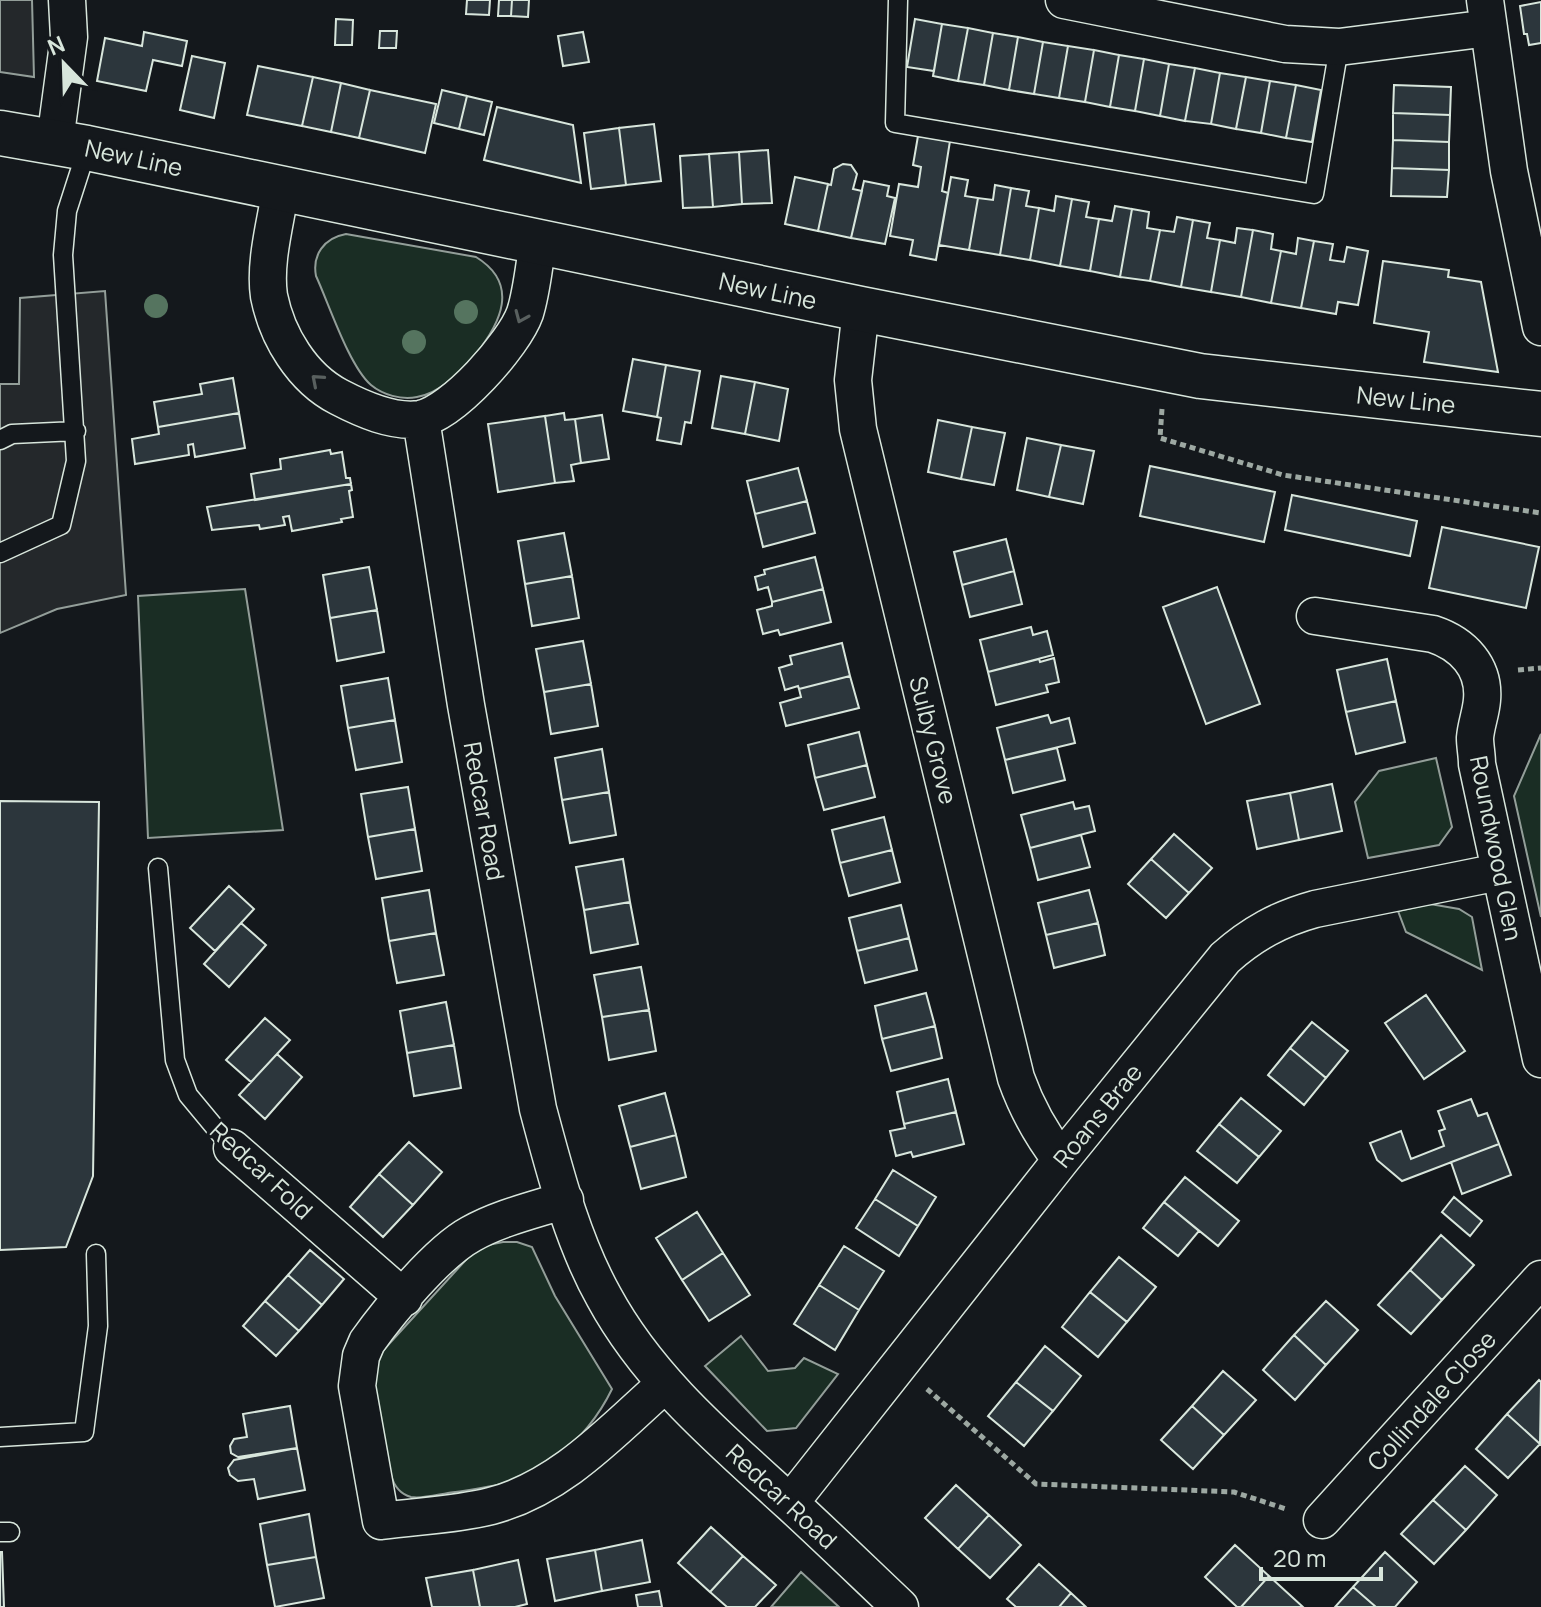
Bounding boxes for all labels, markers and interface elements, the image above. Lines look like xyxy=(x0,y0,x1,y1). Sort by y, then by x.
north arrow xyxy=(24,24,104,104)
text: N xyxy=(43,29,69,62)
street label: New Line xyxy=(82,131,186,183)
street label: New Line xyxy=(716,264,820,316)
one-way arrow xyxy=(514,310,531,324)
one-way arrow xyxy=(311,375,326,390)
street label: New Line xyxy=(1355,377,1457,421)
street label: Sulby Grove xyxy=(902,673,966,807)
street label: Redcar Road xyxy=(457,739,513,883)
street label: Roundwood Glen xyxy=(1463,753,1531,943)
street label: Roans Brae xyxy=(1045,1056,1149,1174)
street label: Redcar Fold xyxy=(204,1114,320,1226)
street label: Collindale Close xyxy=(1359,1323,1503,1477)
street label: Redcar Road xyxy=(719,1436,845,1556)
scale bar xyxy=(1261,1531,1381,1581)
text: 20 m xyxy=(1273,1541,1326,1574)

